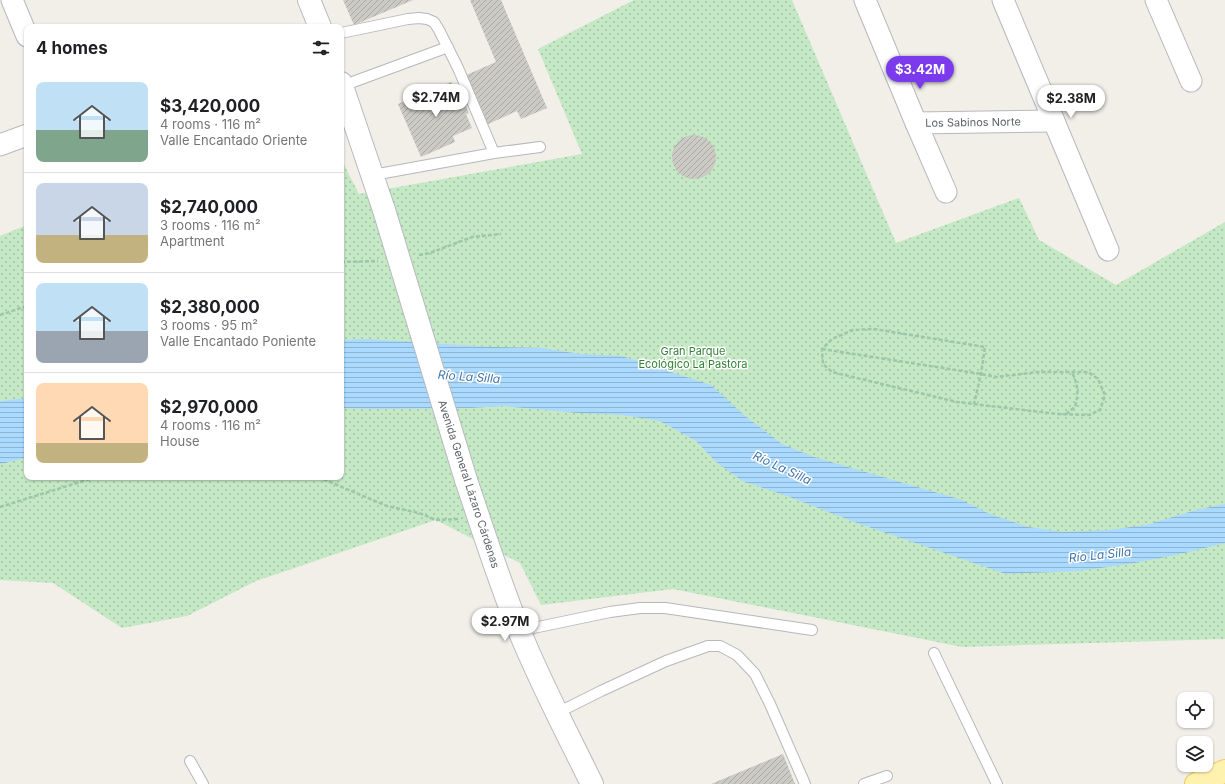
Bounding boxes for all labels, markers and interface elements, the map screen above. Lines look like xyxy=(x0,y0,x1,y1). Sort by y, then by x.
icon: filters xyxy=(310,37,332,59)
text: 4 homes xyxy=(36,38,108,58)
pin: $3.42M xyxy=(887,56,953,90)
text: $3.42M xyxy=(895,61,945,77)
pin: $2.74M xyxy=(403,84,469,118)
pin: $2.38M xyxy=(1038,85,1104,119)
text: $2.74M xyxy=(412,89,460,105)
text: $2.38M xyxy=(1046,90,1096,106)
text: $3,420,000 xyxy=(160,96,260,116)
icon: home xyxy=(68,98,116,146)
street label: Los Sabinos Norte xyxy=(925,114,1021,130)
text: 4 rooms · 116 m² xyxy=(160,116,261,132)
text: Valle Encantado Oriente xyxy=(160,132,307,148)
text: $2,740,000 xyxy=(160,197,258,217)
icon: home xyxy=(68,199,116,247)
text: 3 rooms · 116 m² xyxy=(160,217,261,233)
text: Apartment xyxy=(160,233,225,249)
text: $2,380,000 xyxy=(160,297,260,317)
icon: home xyxy=(68,299,116,347)
text: 3 rooms · 95 m² xyxy=(160,317,258,333)
text: Valle Encantado Poniente xyxy=(160,333,316,349)
park label: Gran Parque Ecológico La Pastora xyxy=(638,344,748,371)
water label: Río La Silla xyxy=(437,367,501,386)
text: $2,970,000 xyxy=(160,397,258,417)
street label: Avenida General Lázaro Cárdenas xyxy=(435,398,503,570)
icon: home xyxy=(68,399,116,447)
text: 4 rooms · 116 m² xyxy=(160,417,261,433)
text: House xyxy=(160,433,200,449)
water label: Río La Silla xyxy=(751,448,814,488)
water label: Río La Silla xyxy=(1068,544,1132,565)
pin: $2.97M xyxy=(472,608,538,642)
text: $2.97M xyxy=(481,613,529,629)
map controls xyxy=(1177,692,1213,772)
button: locate xyxy=(1177,692,1213,728)
button: layers xyxy=(1177,736,1213,772)

